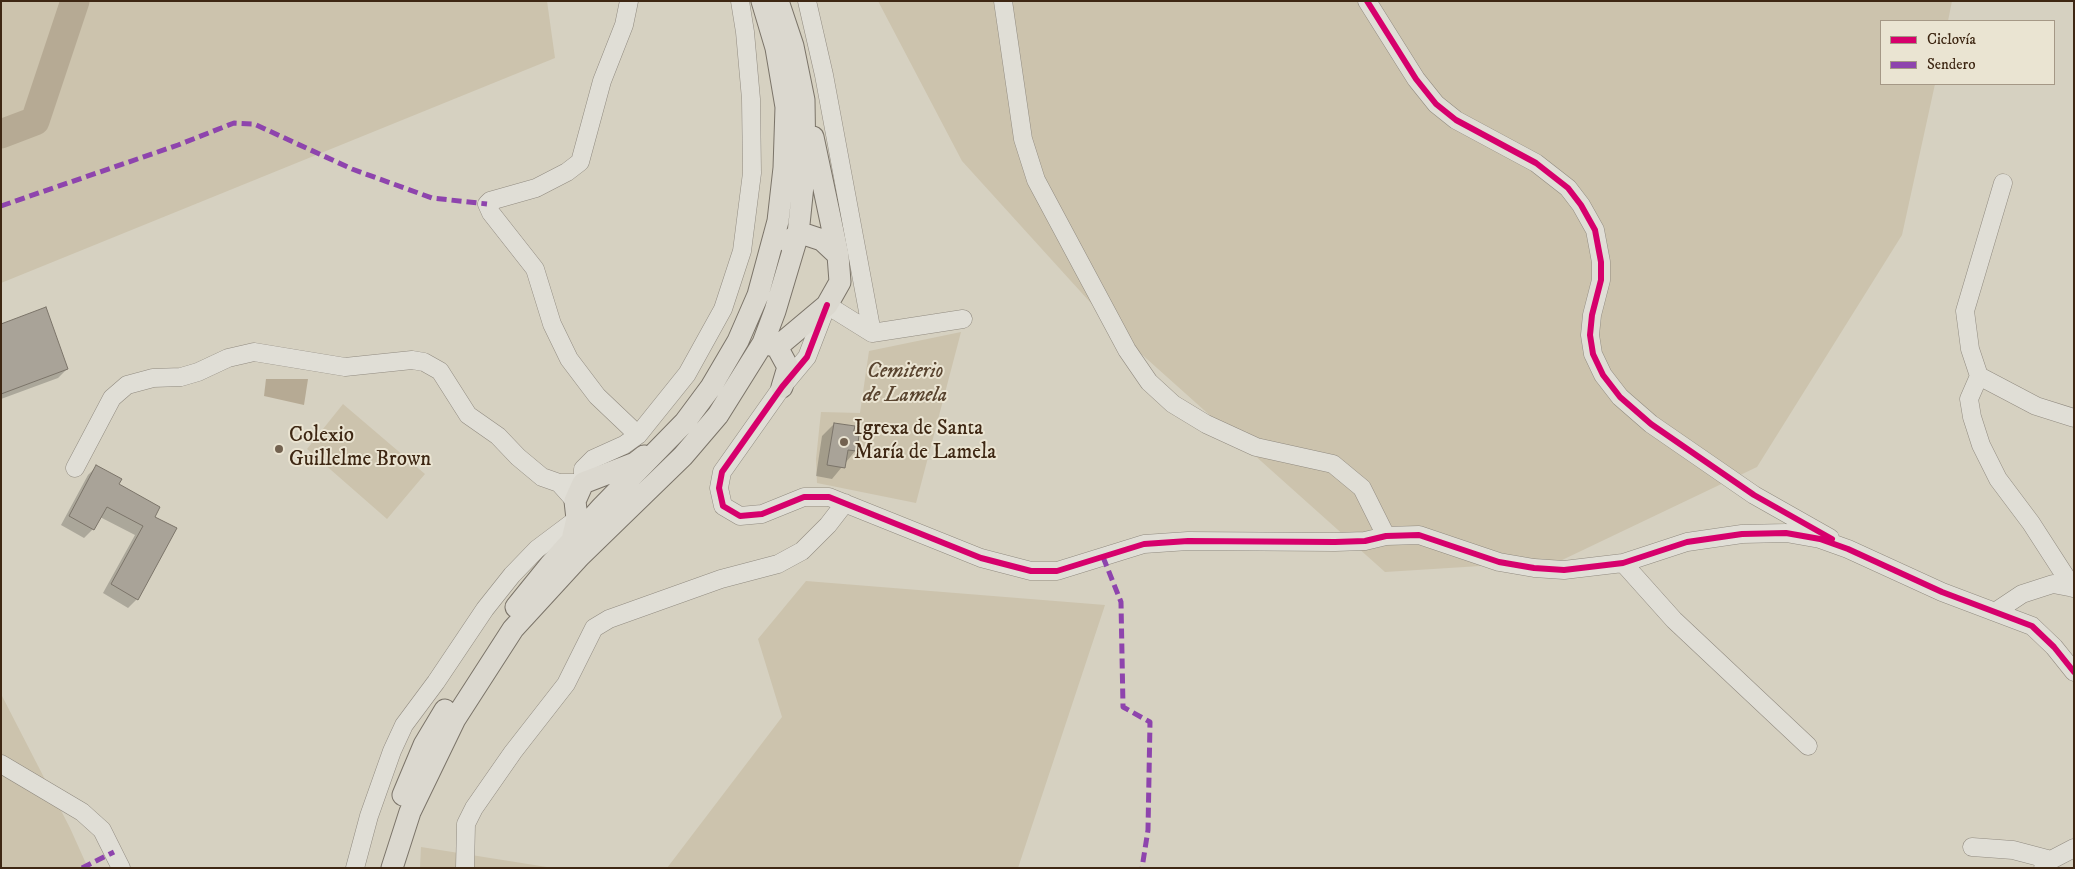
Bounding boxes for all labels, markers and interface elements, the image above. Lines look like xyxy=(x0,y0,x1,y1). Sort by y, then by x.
legend xyxy=(1880,20,2055,85)
text: Ciclovía xyxy=(1927,30,1976,49)
text: Sendero xyxy=(1927,55,1975,74)
park label: Cemiterio de Lamela xyxy=(863,360,947,410)
place label: Igrexa de Santa María de Lamela xyxy=(854,417,996,467)
place label: Colexio Guillelme Brown xyxy=(289,424,431,474)
marker: Igrexa de Santa María de Lamela xyxy=(838,436,850,448)
marker: Colexio Guillelme Brown xyxy=(273,443,285,455)

